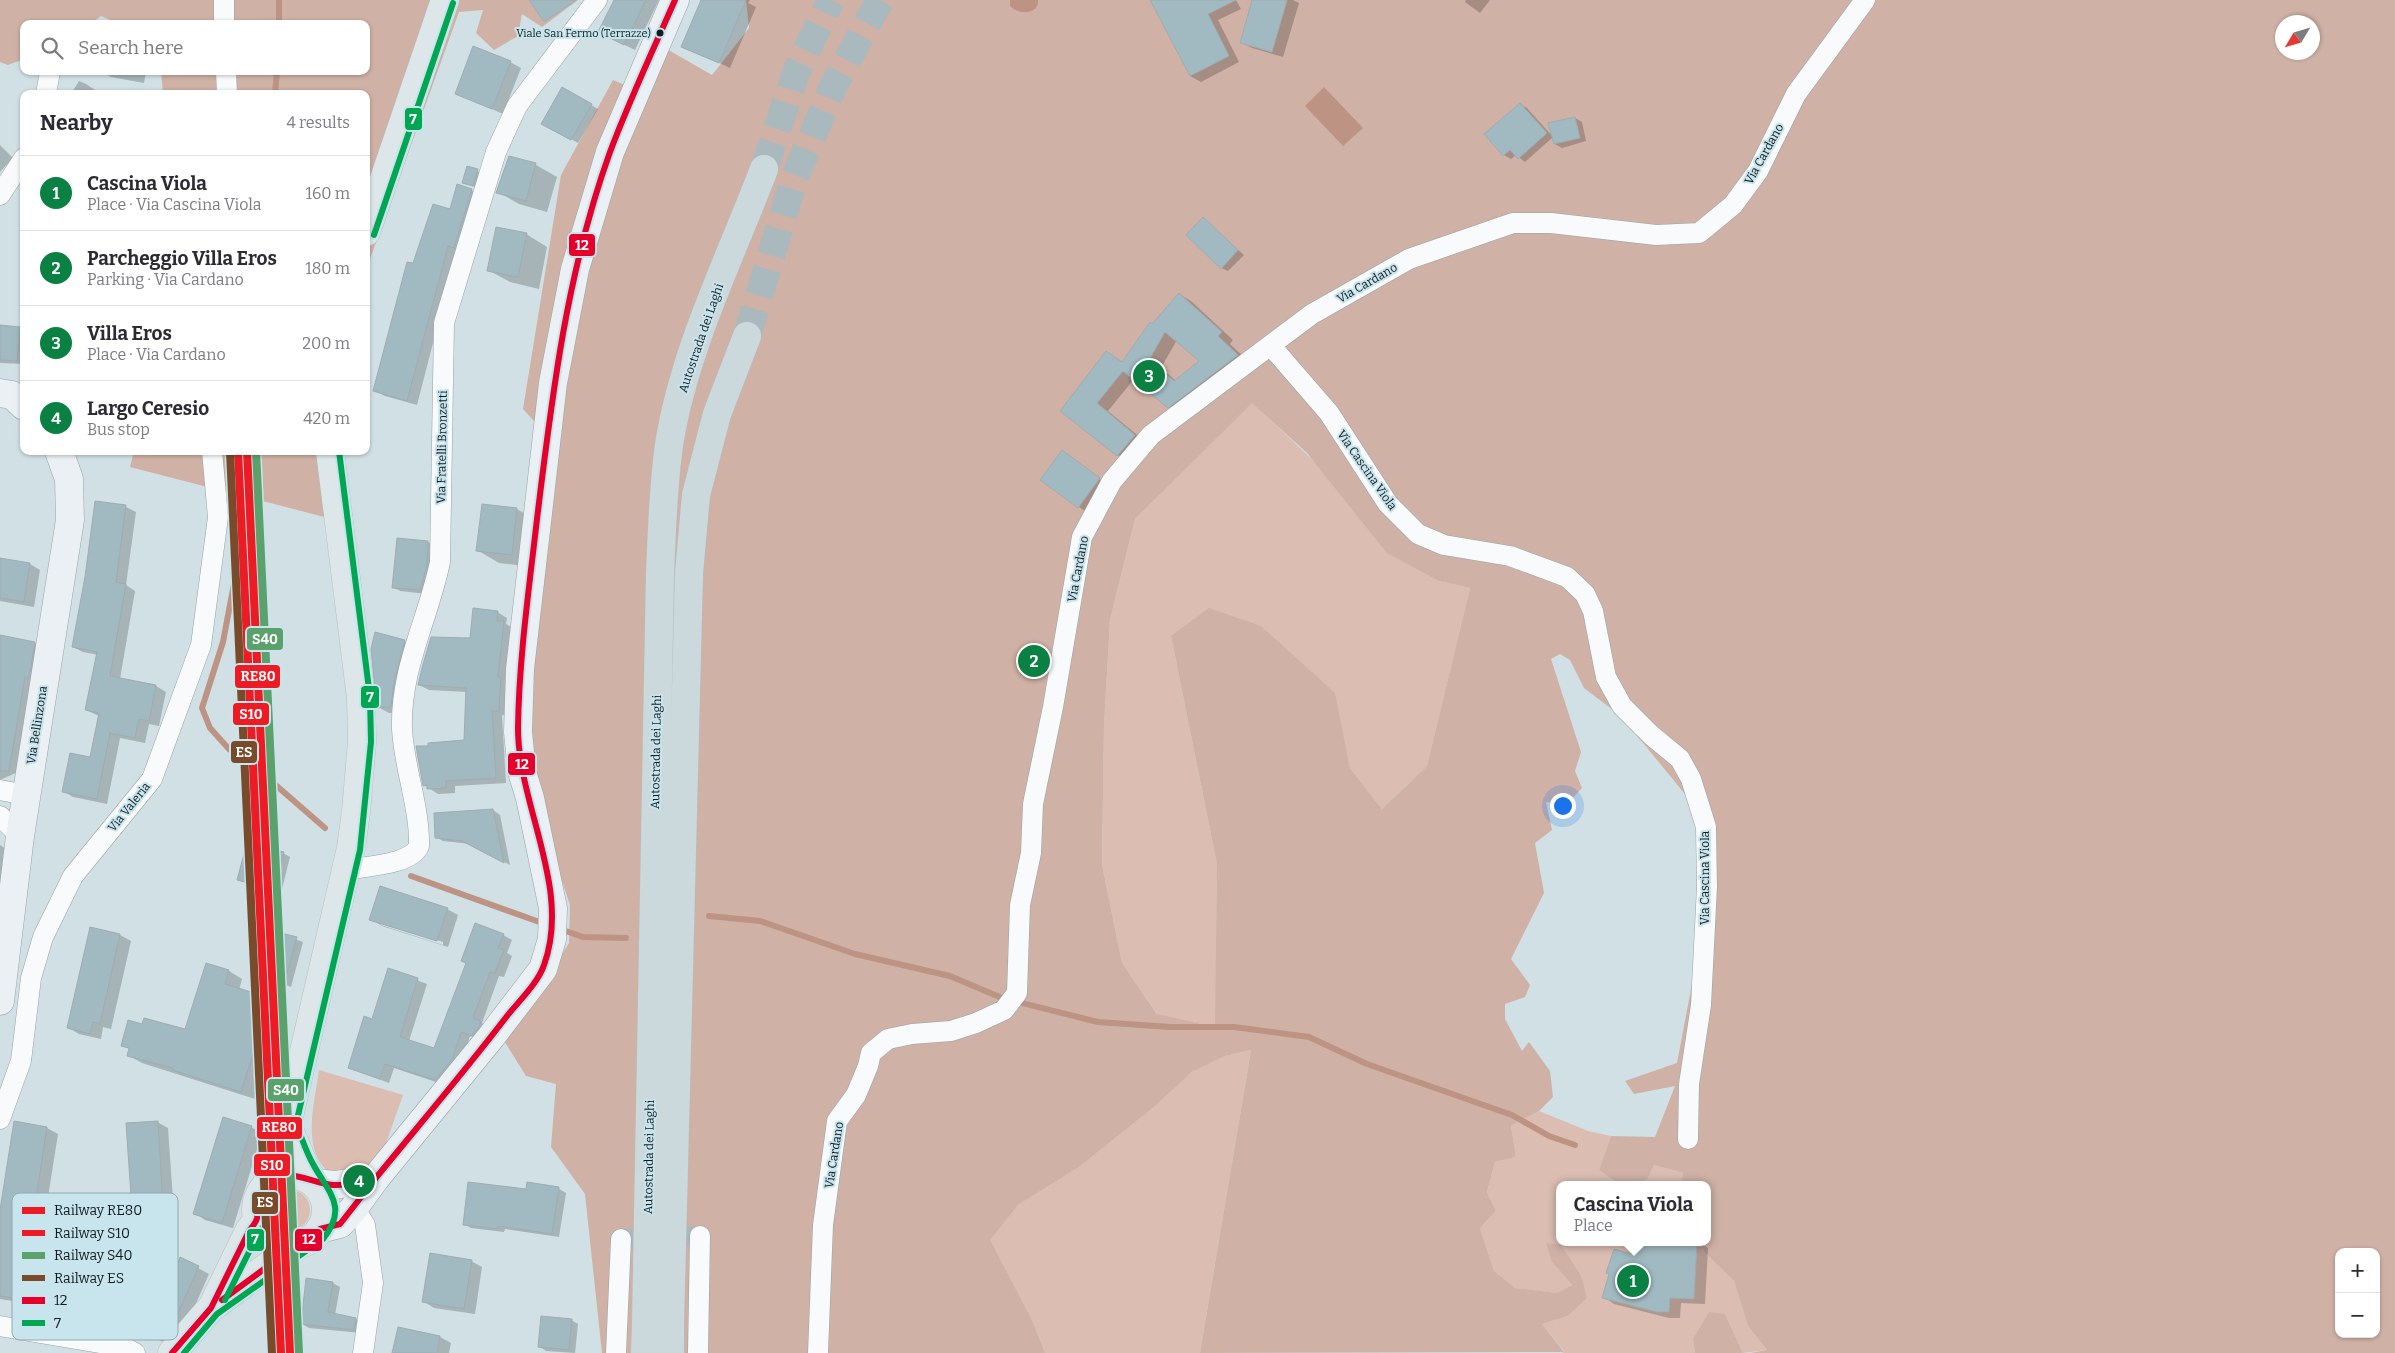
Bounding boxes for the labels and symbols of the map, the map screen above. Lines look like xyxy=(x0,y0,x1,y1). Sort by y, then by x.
north arrow xyxy=(2275,15,2320,60)
place label: Viale San Fermo (Terrazze) xyxy=(516,27,651,40)
marker: Viale San Fermo (Terrazze) xyxy=(655,28,665,38)
line badge: 7 xyxy=(404,107,423,131)
text: 7 xyxy=(409,111,417,128)
street label: Via Cardano xyxy=(1742,121,1786,187)
line badge: 12 xyxy=(568,233,596,257)
text: 12 xyxy=(575,237,589,254)
street label: Via Cardano xyxy=(1334,260,1400,306)
street label: Autostrada dei Laghi xyxy=(676,281,726,394)
pin: 3 xyxy=(1133,357,1165,395)
street label: Via Fratelli Bronzetti xyxy=(434,390,450,504)
street label: Via Cascina Viola xyxy=(1334,427,1400,513)
street label: Via Cardano xyxy=(1065,535,1091,603)
line badge: S40 xyxy=(246,627,284,651)
text: S40 xyxy=(252,631,278,648)
pin: 2 xyxy=(1018,642,1050,680)
line badge: RE80 xyxy=(234,664,281,689)
text: RE80 xyxy=(240,668,276,685)
street label: Via Bellinzona xyxy=(24,684,50,765)
line badge: 7 xyxy=(360,685,380,709)
text: 7 xyxy=(366,689,374,706)
street label: Autostrada dei Laghi xyxy=(648,694,664,809)
line badge: S10 xyxy=(232,702,270,726)
text: S10 xyxy=(239,706,263,723)
line badge: ES xyxy=(230,740,258,764)
text: ES xyxy=(236,744,252,761)
line badge: 12 xyxy=(507,752,536,776)
text: 12 xyxy=(515,756,529,773)
street label: Via Valeria xyxy=(105,779,153,834)
your location xyxy=(1550,793,1576,819)
street label: Via Cascina Viola xyxy=(1698,830,1712,925)
line badge: S40 xyxy=(267,1078,305,1102)
text: S40 xyxy=(273,1082,299,1099)
street label: Autostrada dei Laghi xyxy=(641,1099,657,1214)
line badge: RE80 xyxy=(256,1116,303,1140)
text: RE80 xyxy=(261,1119,297,1136)
street label: Via Cardano xyxy=(822,1121,846,1189)
line badge: S10 xyxy=(253,1153,291,1177)
text: S10 xyxy=(260,1157,284,1174)
pin: 4 xyxy=(343,1162,375,1200)
line badge: ES xyxy=(251,1191,279,1215)
legend xyxy=(12,1193,178,1340)
text: ES xyxy=(257,1194,273,1211)
text: Railway RE80 xyxy=(54,1202,142,1219)
text: Railway S10 xyxy=(54,1225,130,1242)
line badge: 7 xyxy=(246,1228,265,1252)
line badge: 12 xyxy=(294,1228,323,1252)
text: 7 xyxy=(251,1231,259,1248)
text: 12 xyxy=(302,1231,316,1248)
text: Railway S40 xyxy=(54,1247,133,1264)
pin: 1 xyxy=(1617,1262,1649,1300)
text: Railway ES xyxy=(54,1270,124,1287)
text: 12 xyxy=(54,1292,67,1309)
text: 7 xyxy=(54,1315,61,1332)

